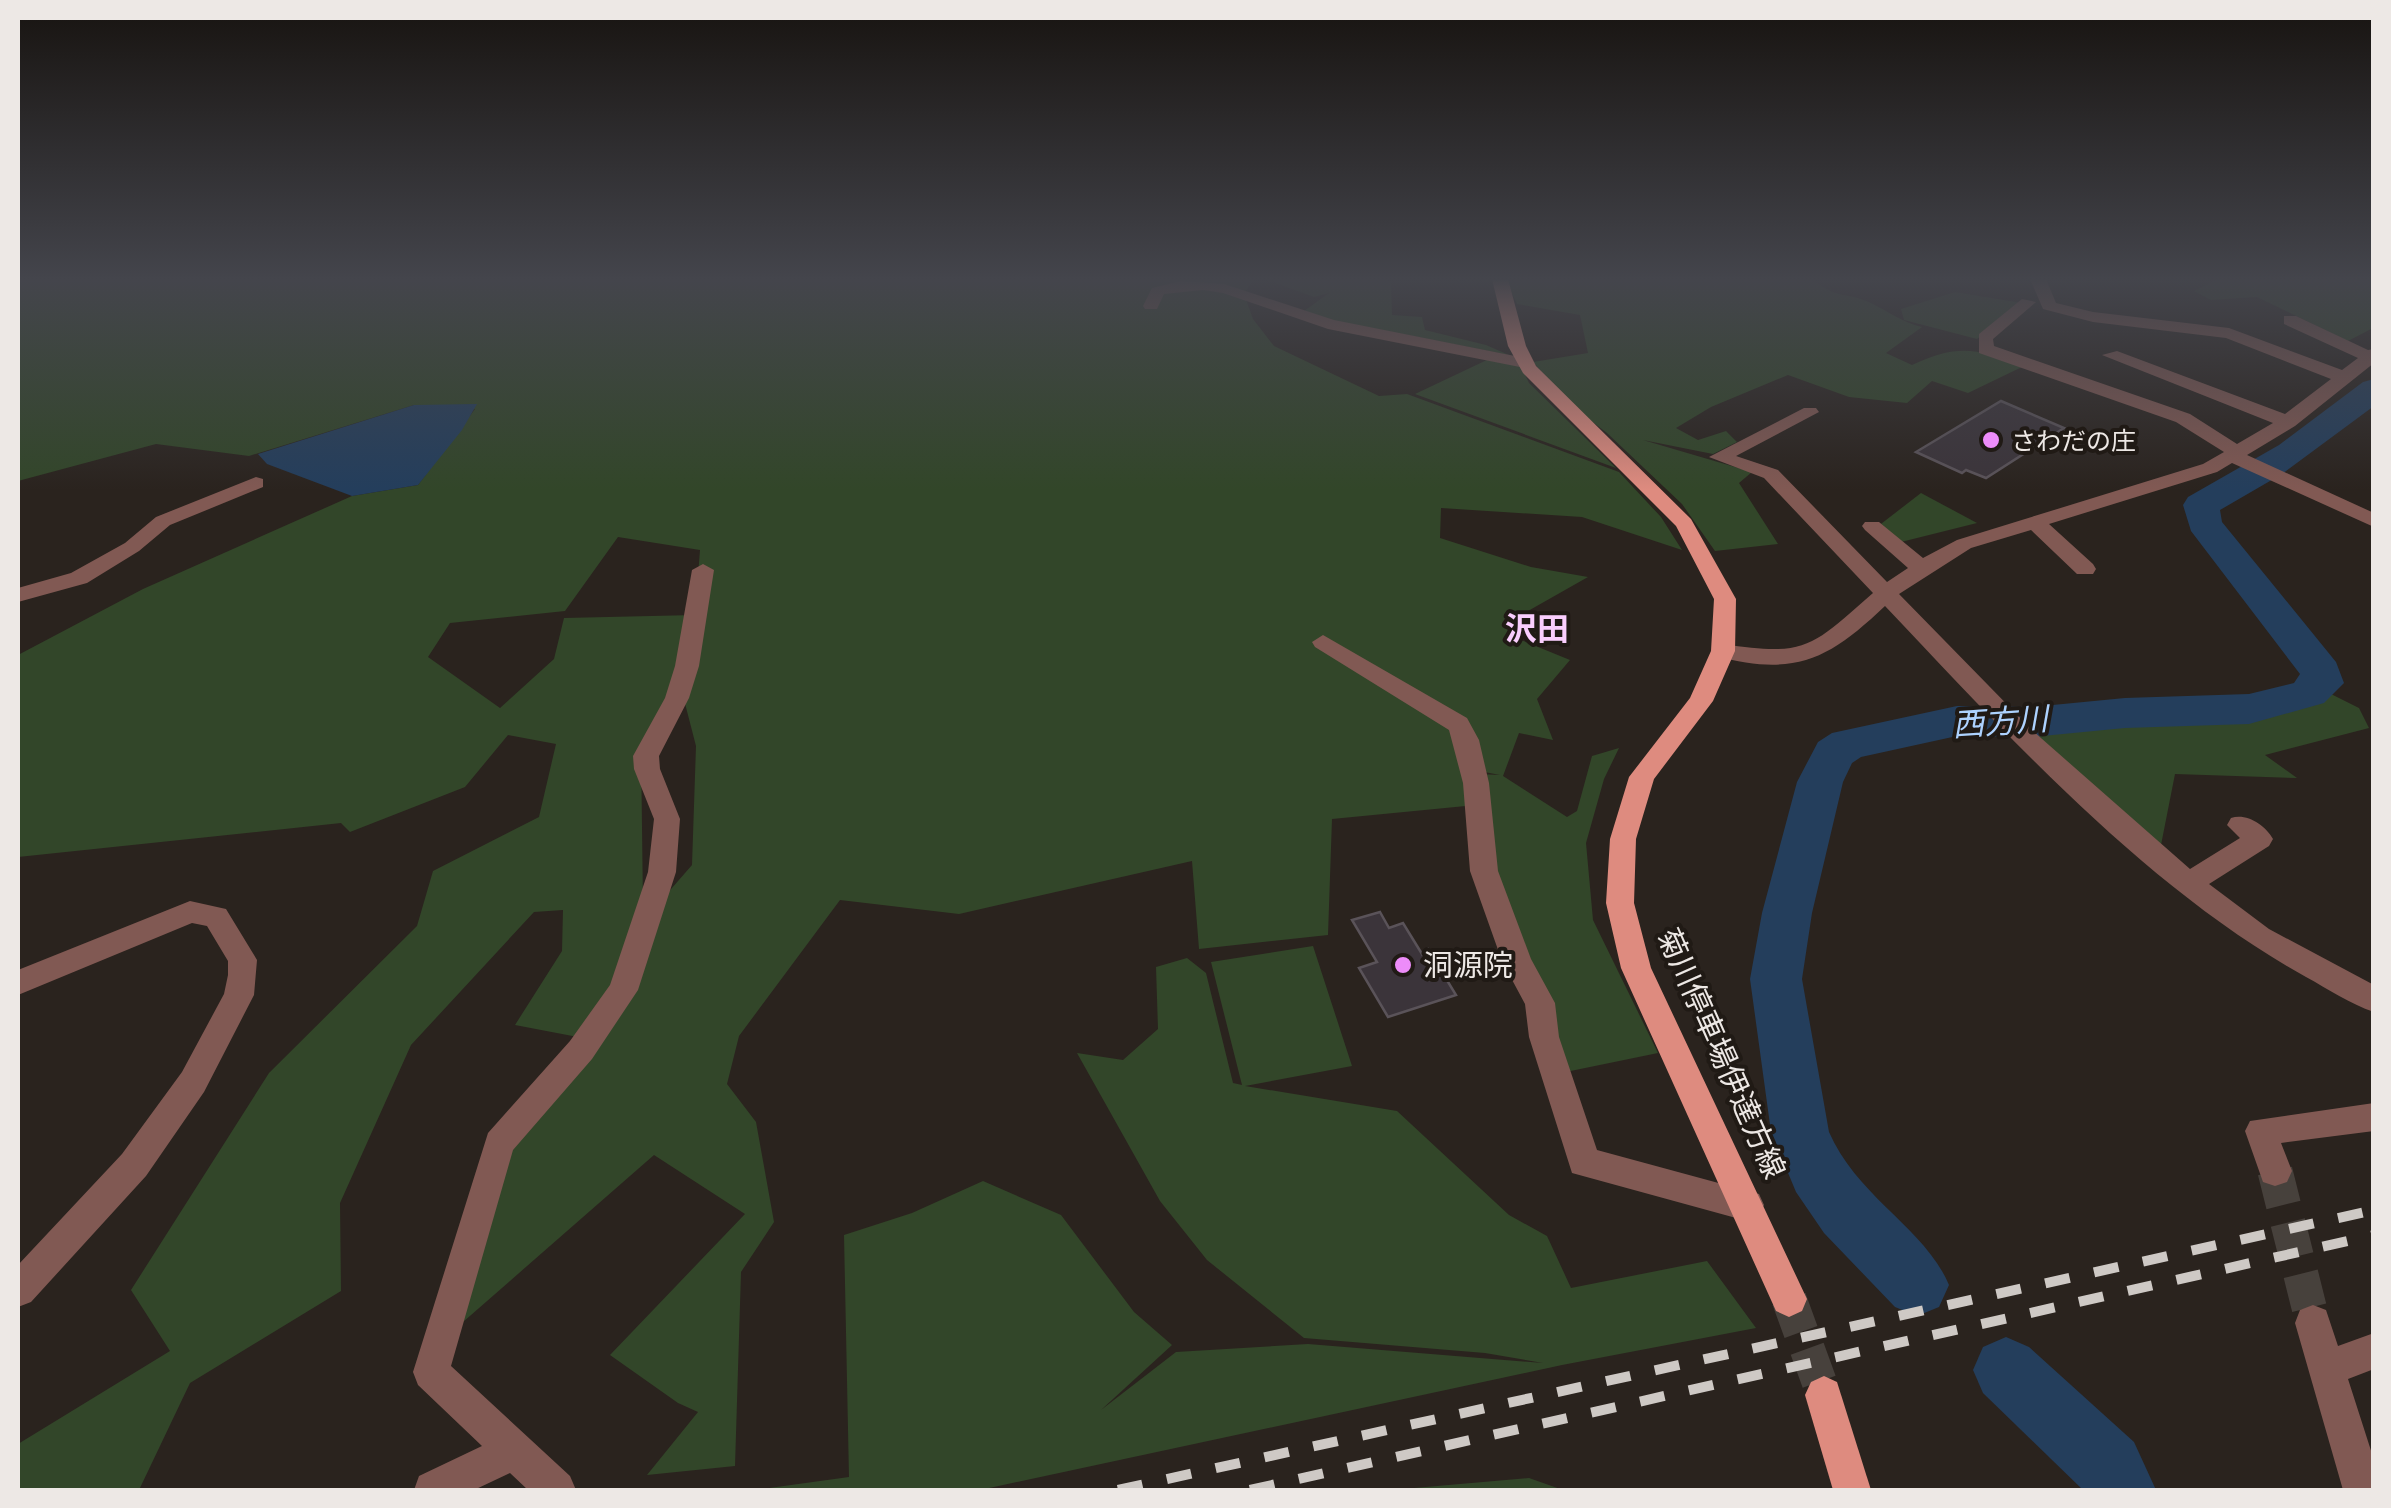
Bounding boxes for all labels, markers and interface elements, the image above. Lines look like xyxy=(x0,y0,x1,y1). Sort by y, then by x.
place label: さわだの庄 xyxy=(2011,425,2136,456)
marker: さわだの庄 xyxy=(1980,429,2002,451)
district label: 沢田 xyxy=(1505,608,1569,648)
water label: 西方川 xyxy=(1951,697,2052,744)
street label: 菊川停車場伊達方線 xyxy=(1650,922,1794,1184)
place label: 洞源院 xyxy=(1423,946,1513,984)
marker: 洞源院 xyxy=(1392,954,1414,976)

